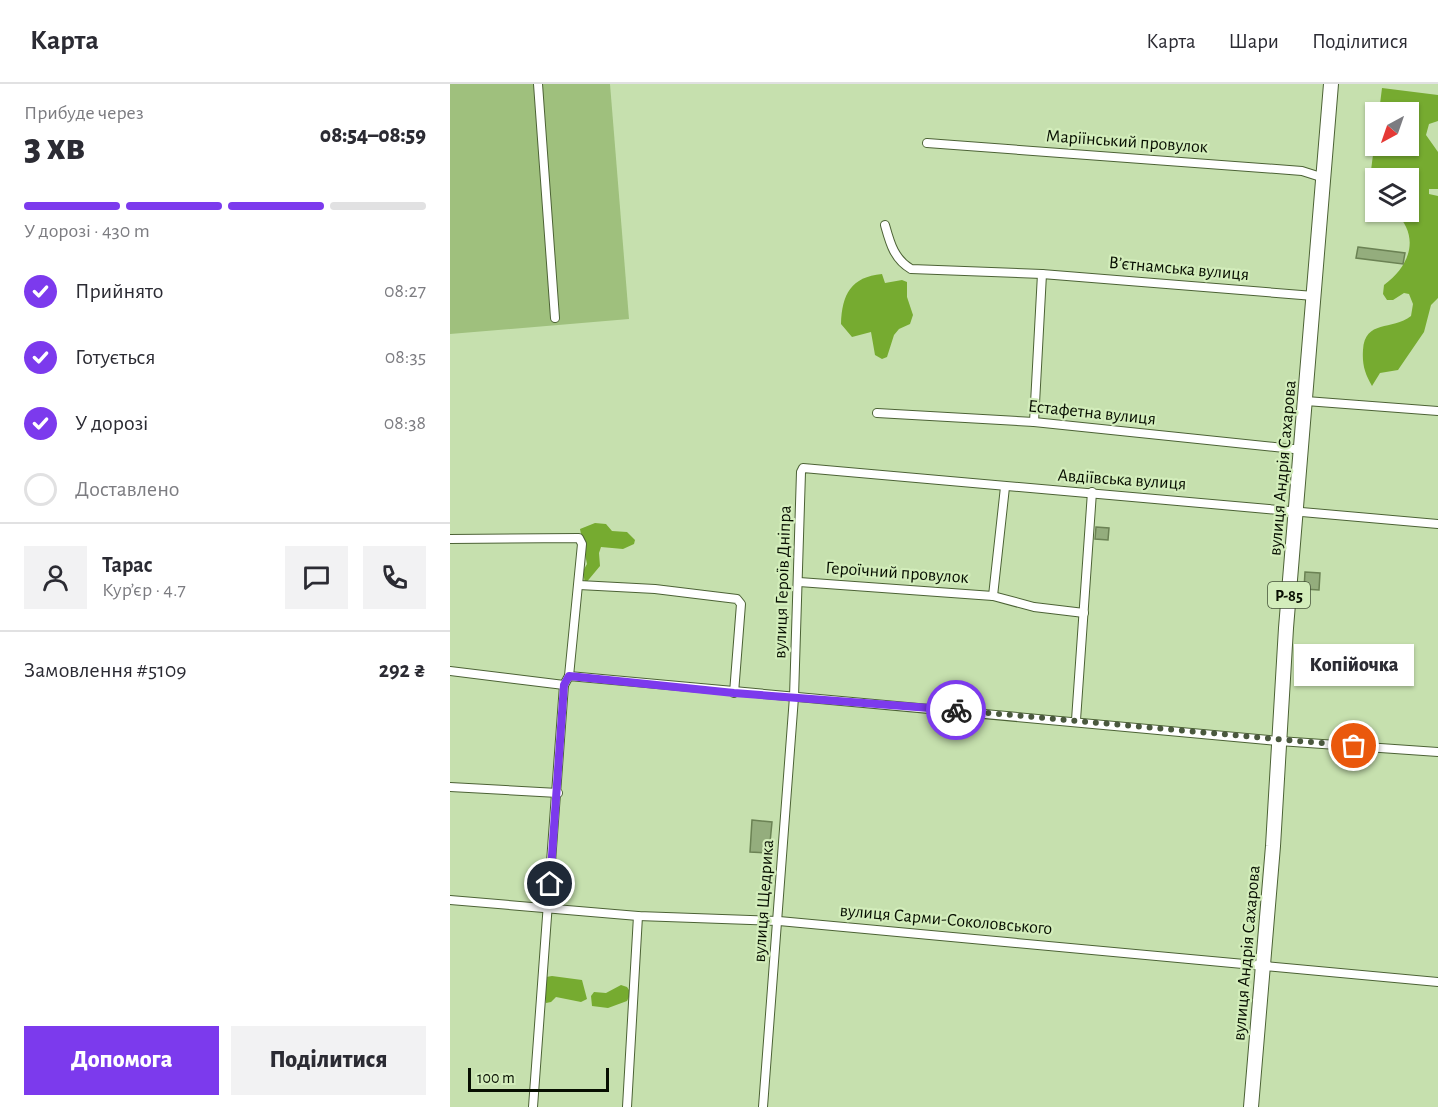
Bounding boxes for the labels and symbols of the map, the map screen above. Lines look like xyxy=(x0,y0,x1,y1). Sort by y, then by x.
north arrow xyxy=(1365,102,1419,156)
street label: Маріїнський провулок xyxy=(1045,127,1209,157)
street label: Вʼєтнамська вулиця xyxy=(1108,254,1250,284)
street label: вулиця Андрія Сахарова xyxy=(1266,380,1300,557)
street label: Естафетна вулиця xyxy=(1027,397,1157,429)
street label: Авдіївська вулиця xyxy=(1057,467,1187,493)
street label: вулиця Героїв Дніпра xyxy=(771,505,795,659)
street label: Героїчний провулок xyxy=(825,559,970,587)
road number: Р-85 xyxy=(1268,582,1310,608)
callout: Копійочка xyxy=(1294,644,1414,686)
courier xyxy=(926,680,986,740)
pin xyxy=(1328,720,1379,771)
street label: вулиця Щедрика xyxy=(751,839,777,963)
pin xyxy=(524,858,575,909)
street label: вулиця Андрія Сахарова xyxy=(1230,865,1264,1042)
street label: вулиця Сарми-Соколовського xyxy=(839,902,1053,938)
scale bar xyxy=(468,1065,609,1092)

